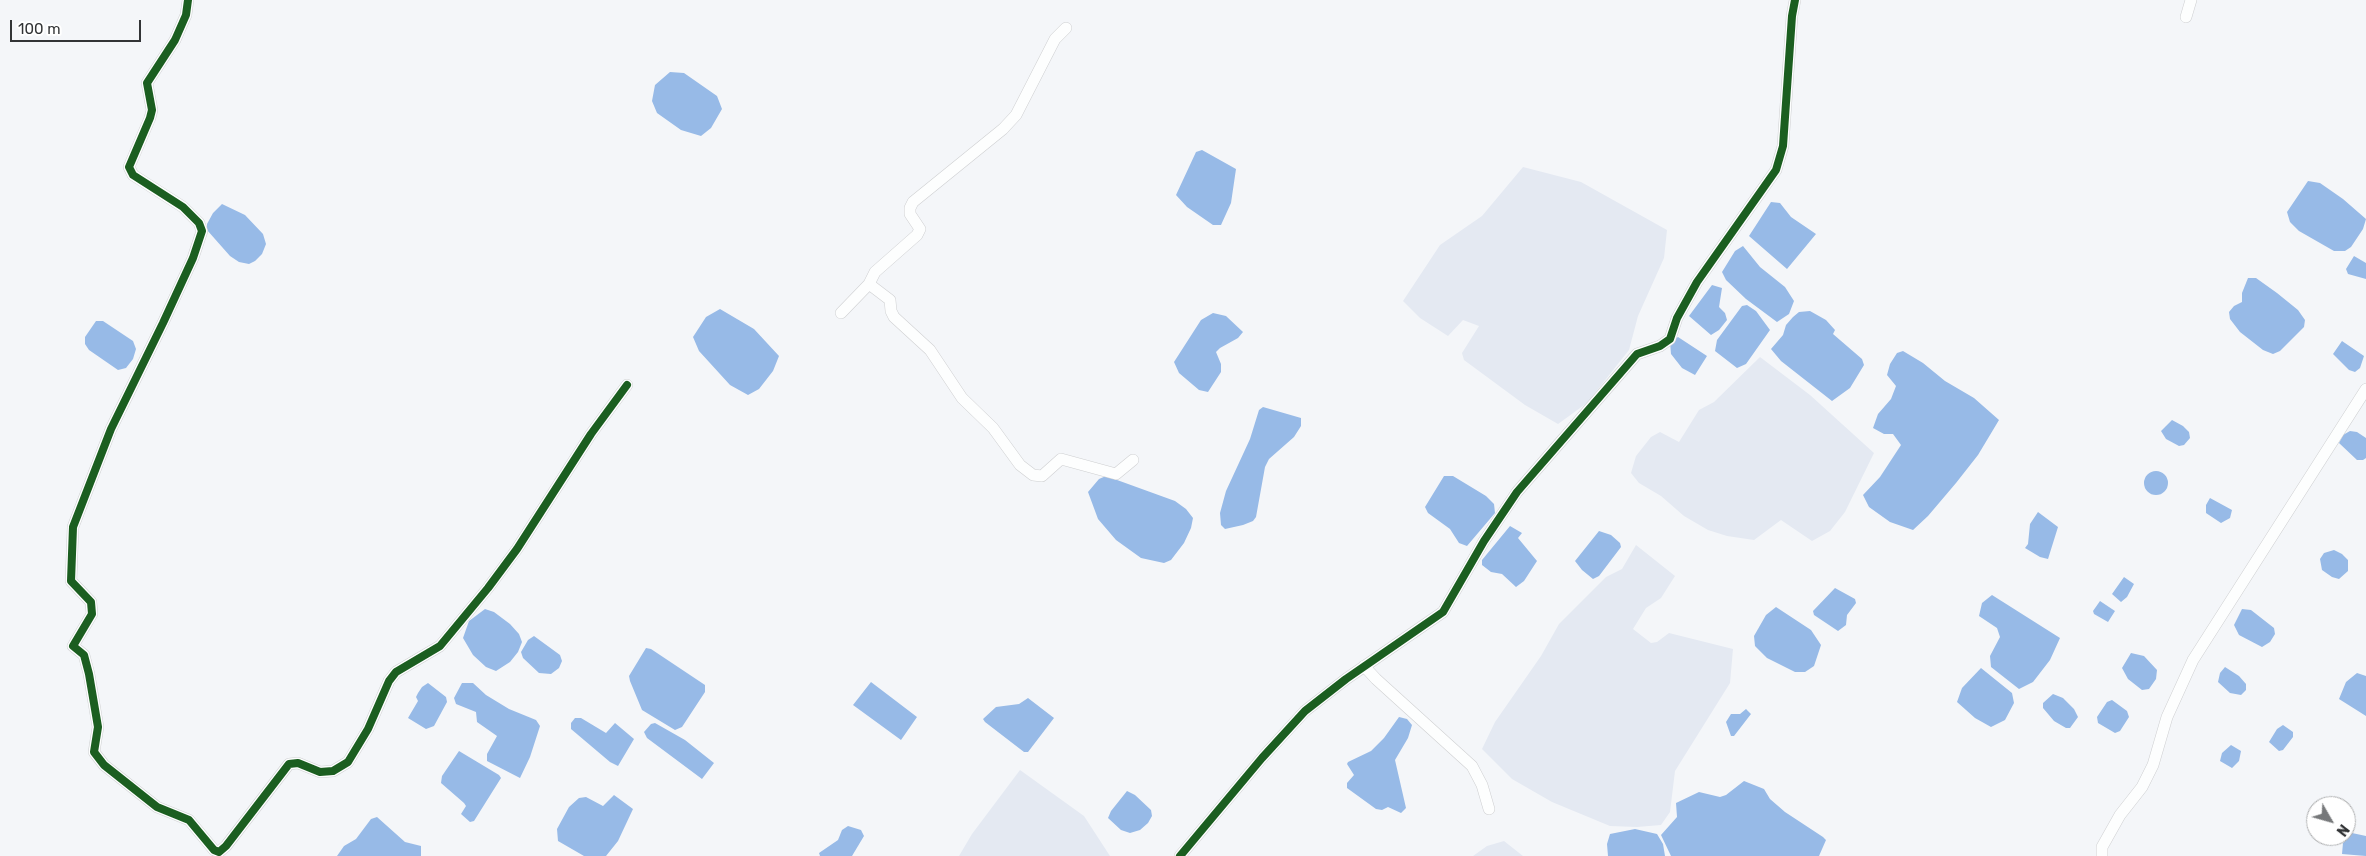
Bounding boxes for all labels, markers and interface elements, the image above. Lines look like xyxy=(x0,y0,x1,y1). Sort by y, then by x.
scale bar xyxy=(12,10,144,42)
text: 100 m xyxy=(18,20,60,38)
north arrow xyxy=(2306,796,2356,846)
text: N xyxy=(2333,821,2352,839)

